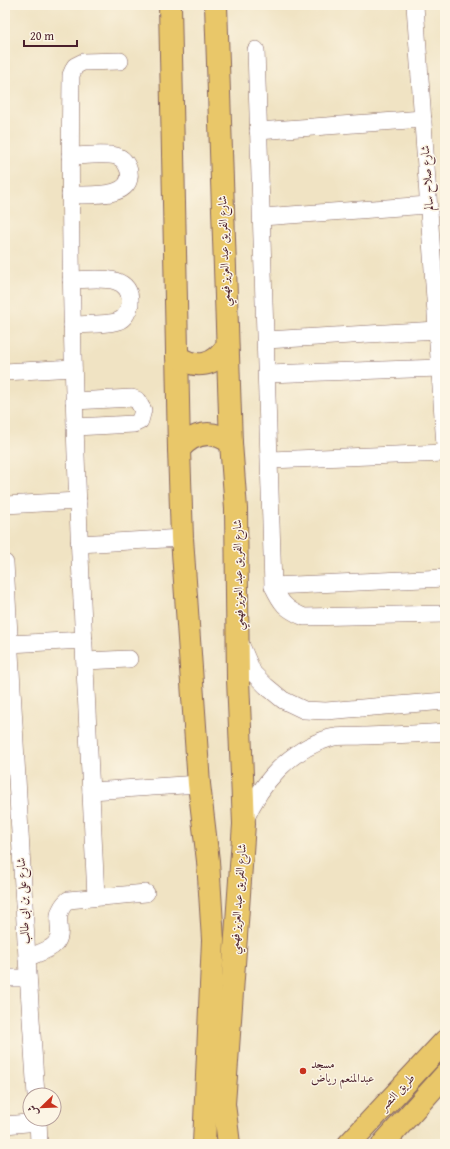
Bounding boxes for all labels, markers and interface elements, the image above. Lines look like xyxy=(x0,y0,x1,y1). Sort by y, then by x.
scale bar xyxy=(24,22,77,48)
text: 20 m xyxy=(30,27,54,44)
street label: شارع صلاح سالم xyxy=(416,144,440,211)
street label: شارع الفريق عبد العزيز فهمي xyxy=(213,195,238,307)
street label: شارع الفريق عبد العزيز فهمي xyxy=(228,519,251,631)
street label: شارع الفريق عبد العزيز فهمي xyxy=(225,843,254,955)
street label: شارع على بن ابى طالب xyxy=(12,857,36,945)
place label: مسجد عبدالمنعم رياض xyxy=(311,1055,374,1089)
marker: مسجد عبدالمنعم رياض xyxy=(298,1066,308,1076)
street label: طريق النصر xyxy=(374,1069,418,1115)
north arrow xyxy=(22,1087,62,1127)
text: ش xyxy=(23,1103,42,1119)

